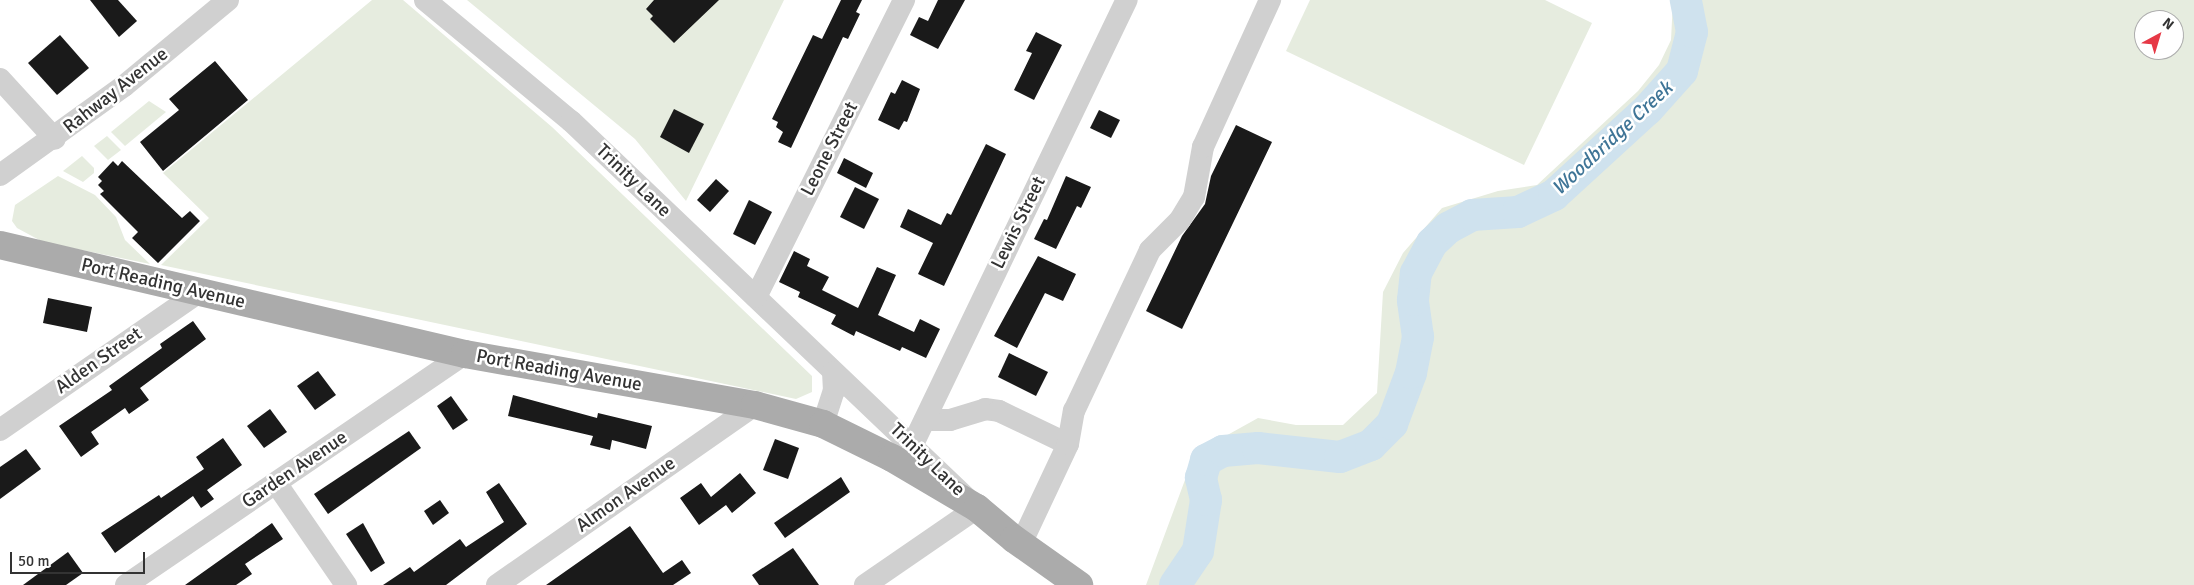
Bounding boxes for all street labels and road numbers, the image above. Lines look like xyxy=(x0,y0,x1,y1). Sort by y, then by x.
street label: Rahway Avenue xyxy=(59,43,173,139)
street label: Leone Street xyxy=(797,98,863,200)
street label: Trinity Lane xyxy=(591,140,675,222)
street label: Lewis Street xyxy=(987,173,1051,273)
street label: Port Reading Avenue xyxy=(79,254,247,314)
street label: Alden Street xyxy=(51,323,147,399)
street label: Port Reading Avenue xyxy=(474,345,644,397)
street label: Trinity Lane xyxy=(885,419,969,501)
street label: Garden Avenue xyxy=(238,426,352,514)
street label: Almon Avenue xyxy=(572,452,680,538)

